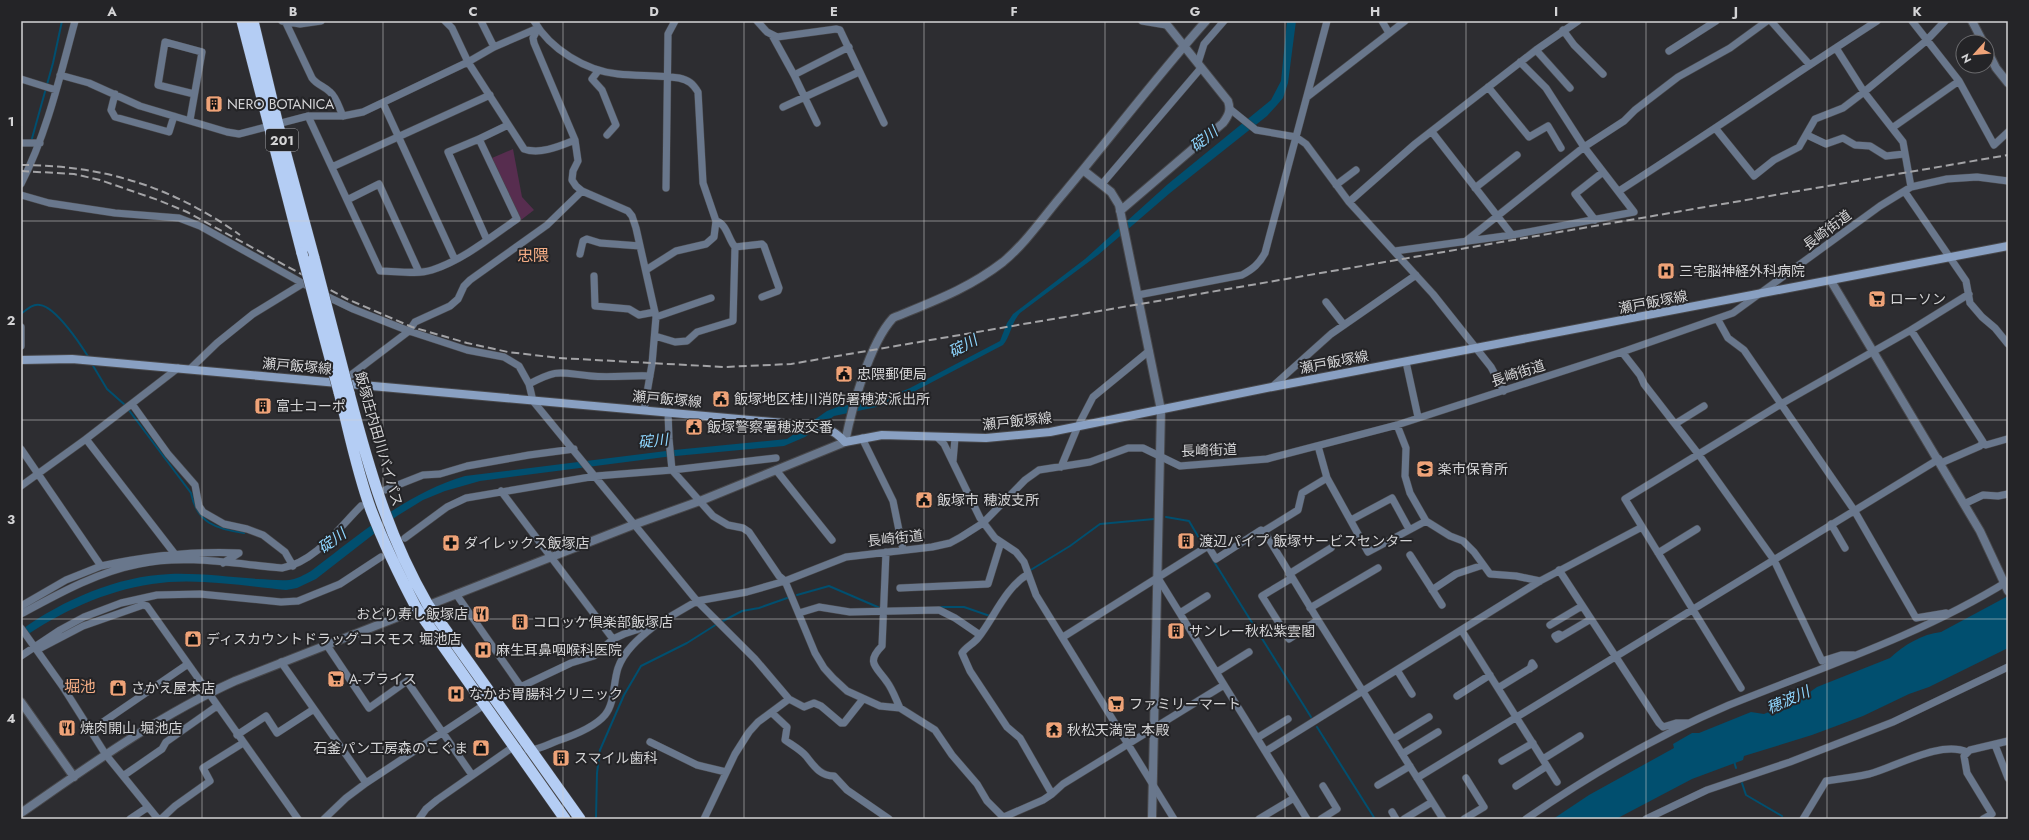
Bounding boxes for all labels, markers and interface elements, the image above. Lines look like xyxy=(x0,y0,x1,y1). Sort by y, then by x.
text: A xyxy=(106,2,117,21)
text: B xyxy=(289,2,298,21)
text: C xyxy=(468,2,478,21)
text: D xyxy=(649,2,659,21)
text: E xyxy=(830,2,838,21)
text: F xyxy=(1010,2,1018,21)
text: G xyxy=(1190,2,1201,21)
text: H xyxy=(1370,2,1380,21)
text: I xyxy=(1554,2,1558,21)
text: J xyxy=(1731,2,1738,21)
text: K xyxy=(1912,2,1922,21)
north arrow xyxy=(1955,34,1995,74)
text: N xyxy=(1957,51,1975,66)
building icon: NERO BOTANICA xyxy=(204,94,224,114)
place label: NERO BOTANICA xyxy=(227,94,335,114)
text: 1 xyxy=(8,112,14,131)
water label: 碇川 xyxy=(1185,120,1224,157)
road number: 201 xyxy=(266,129,298,151)
street label: 長崎街道 xyxy=(1799,205,1855,255)
district label: 忠隈 xyxy=(517,244,549,267)
hospital icon: 三宅脳神経外科病院 xyxy=(1656,261,1676,281)
place label: 三宅脳神経外科病院 xyxy=(1679,261,1805,281)
street label: 瀬戸飯塚線 xyxy=(1617,286,1689,318)
supermarket icon: ローソン xyxy=(1867,289,1887,309)
place label: ローソン xyxy=(1890,289,1946,309)
text: 2 xyxy=(7,311,15,330)
water label: 碇川 xyxy=(945,328,983,363)
street label: 瀬戸飯塚線 xyxy=(1298,346,1370,378)
street label: 瀬戸飯塚線 xyxy=(261,353,333,379)
street label: 長崎街道 xyxy=(1488,355,1548,391)
public building icon: 忠隈郵便局 xyxy=(834,364,854,384)
place label: 忠隈郵便局 xyxy=(857,364,927,384)
street label: 飯塚庄内田川バイパス xyxy=(350,369,408,509)
street label: 瀬戸飯塚線 xyxy=(631,386,703,412)
public building icon: 飯塚地区桂川消防署穂波派出所 xyxy=(711,389,731,409)
place label: 飯塚地区桂川消防署穂波派出所 xyxy=(734,389,930,409)
building icon: 富士コーポ xyxy=(253,396,273,416)
place label: 富士コーポ xyxy=(276,396,346,416)
street label: 瀬戸飯塚線 xyxy=(981,407,1053,435)
public building icon: 飯塚警察署穂波交番 xyxy=(684,417,704,437)
place label: 飯塚警察署穂波交番 xyxy=(707,417,833,437)
water label: 碇川 xyxy=(637,428,671,454)
street label: 長崎街道 xyxy=(1181,439,1237,461)
school or university icon: 楽市保育所 xyxy=(1415,459,1435,479)
place label: 楽市保育所 xyxy=(1438,459,1508,479)
public building icon: 飯塚市 穂波支所 xyxy=(914,490,934,510)
place label: 飯塚市 穂波支所 xyxy=(937,490,1039,510)
text: 3 xyxy=(7,510,15,529)
water label: 碇川 xyxy=(313,522,352,559)
street label: 長崎街道 xyxy=(866,525,924,551)
building icon: 渡辺パイプ 飯塚サービスセンター xyxy=(1176,531,1196,551)
place label: 渡辺パイプ 飯塚サービスセンター xyxy=(1199,531,1413,551)
pharmacy icon: ダイレックス飯塚店 xyxy=(441,533,461,553)
place label: ダイレックス飯塚店 xyxy=(464,533,590,553)
place label: おどり寿し飯塚店 xyxy=(356,604,468,624)
restaurant icon: おどり寿し飯塚店 xyxy=(471,604,491,624)
building icon: コロッケ倶楽部飯塚店 xyxy=(510,612,530,632)
place label: コロッケ倶楽部飯塚店 xyxy=(533,612,673,632)
building icon: サンレー秋松紫雲閣 xyxy=(1166,621,1186,641)
place label: サンレー秋松紫雲閣 xyxy=(1189,621,1315,641)
shop icon: ディスカウントドラッグコスモス 堀池店 xyxy=(183,629,203,649)
place label: ディスカウントドラッグコスモス 堀池店 xyxy=(206,629,461,649)
hospital icon: 麻生耳鼻咽喉科医院 xyxy=(473,640,493,660)
place label: 麻生耳鼻咽喉科医院 xyxy=(496,640,622,660)
supermarket icon: A-プライス xyxy=(326,669,346,689)
place label: A-プライス xyxy=(349,669,417,689)
district label: 堀池 xyxy=(64,675,96,698)
shop icon: さかえ屋本店 xyxy=(108,678,128,698)
place label: さかえ屋本店 xyxy=(131,678,215,698)
water label: 穂波川 xyxy=(1763,680,1815,719)
hospital icon: なかお胃腸科クリニック xyxy=(446,684,466,704)
place label: なかお胃腸科クリニック xyxy=(469,684,623,704)
supermarket icon: ファミリーマート xyxy=(1106,694,1126,714)
place label: ファミリーマート xyxy=(1129,694,1241,714)
text: 4 xyxy=(6,709,16,728)
restaurant icon: 焼肉開山 堀池店 xyxy=(57,718,77,738)
place label: 焼肉開山 堀池店 xyxy=(80,718,182,738)
temple icon: 秋松天満宮 本殿 xyxy=(1044,720,1064,740)
place label: 秋松天満宮 本殿 xyxy=(1067,720,1169,740)
place label: 石釜パン工房森のこぐま xyxy=(313,738,468,758)
shop icon: 石釜パン工房森のこぐま xyxy=(471,738,491,758)
building icon: スマイル歯科 xyxy=(551,748,571,768)
place label: スマイル歯科 xyxy=(574,748,658,768)

